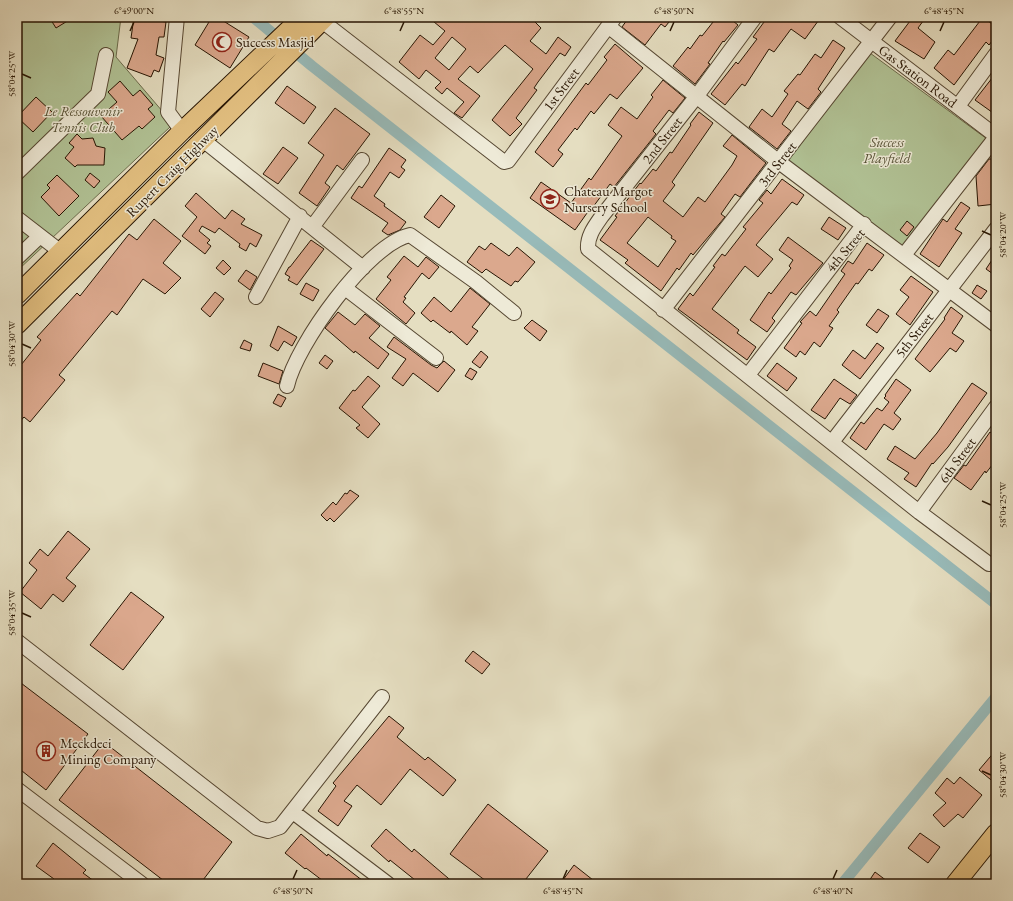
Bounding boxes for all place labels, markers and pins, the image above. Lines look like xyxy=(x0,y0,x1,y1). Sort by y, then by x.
mosque icon: Success Masjid xyxy=(211,31,233,53)
place label: Success Masjid xyxy=(236,33,315,51)
place label: Chateau Margot Nursery School xyxy=(564,182,653,216)
school or university icon: Chateau Margot Nursery School xyxy=(539,188,561,210)
place label: Meckdeci Mining Company xyxy=(60,734,157,768)
building icon: Meckdeci Mining Company xyxy=(35,740,57,762)

